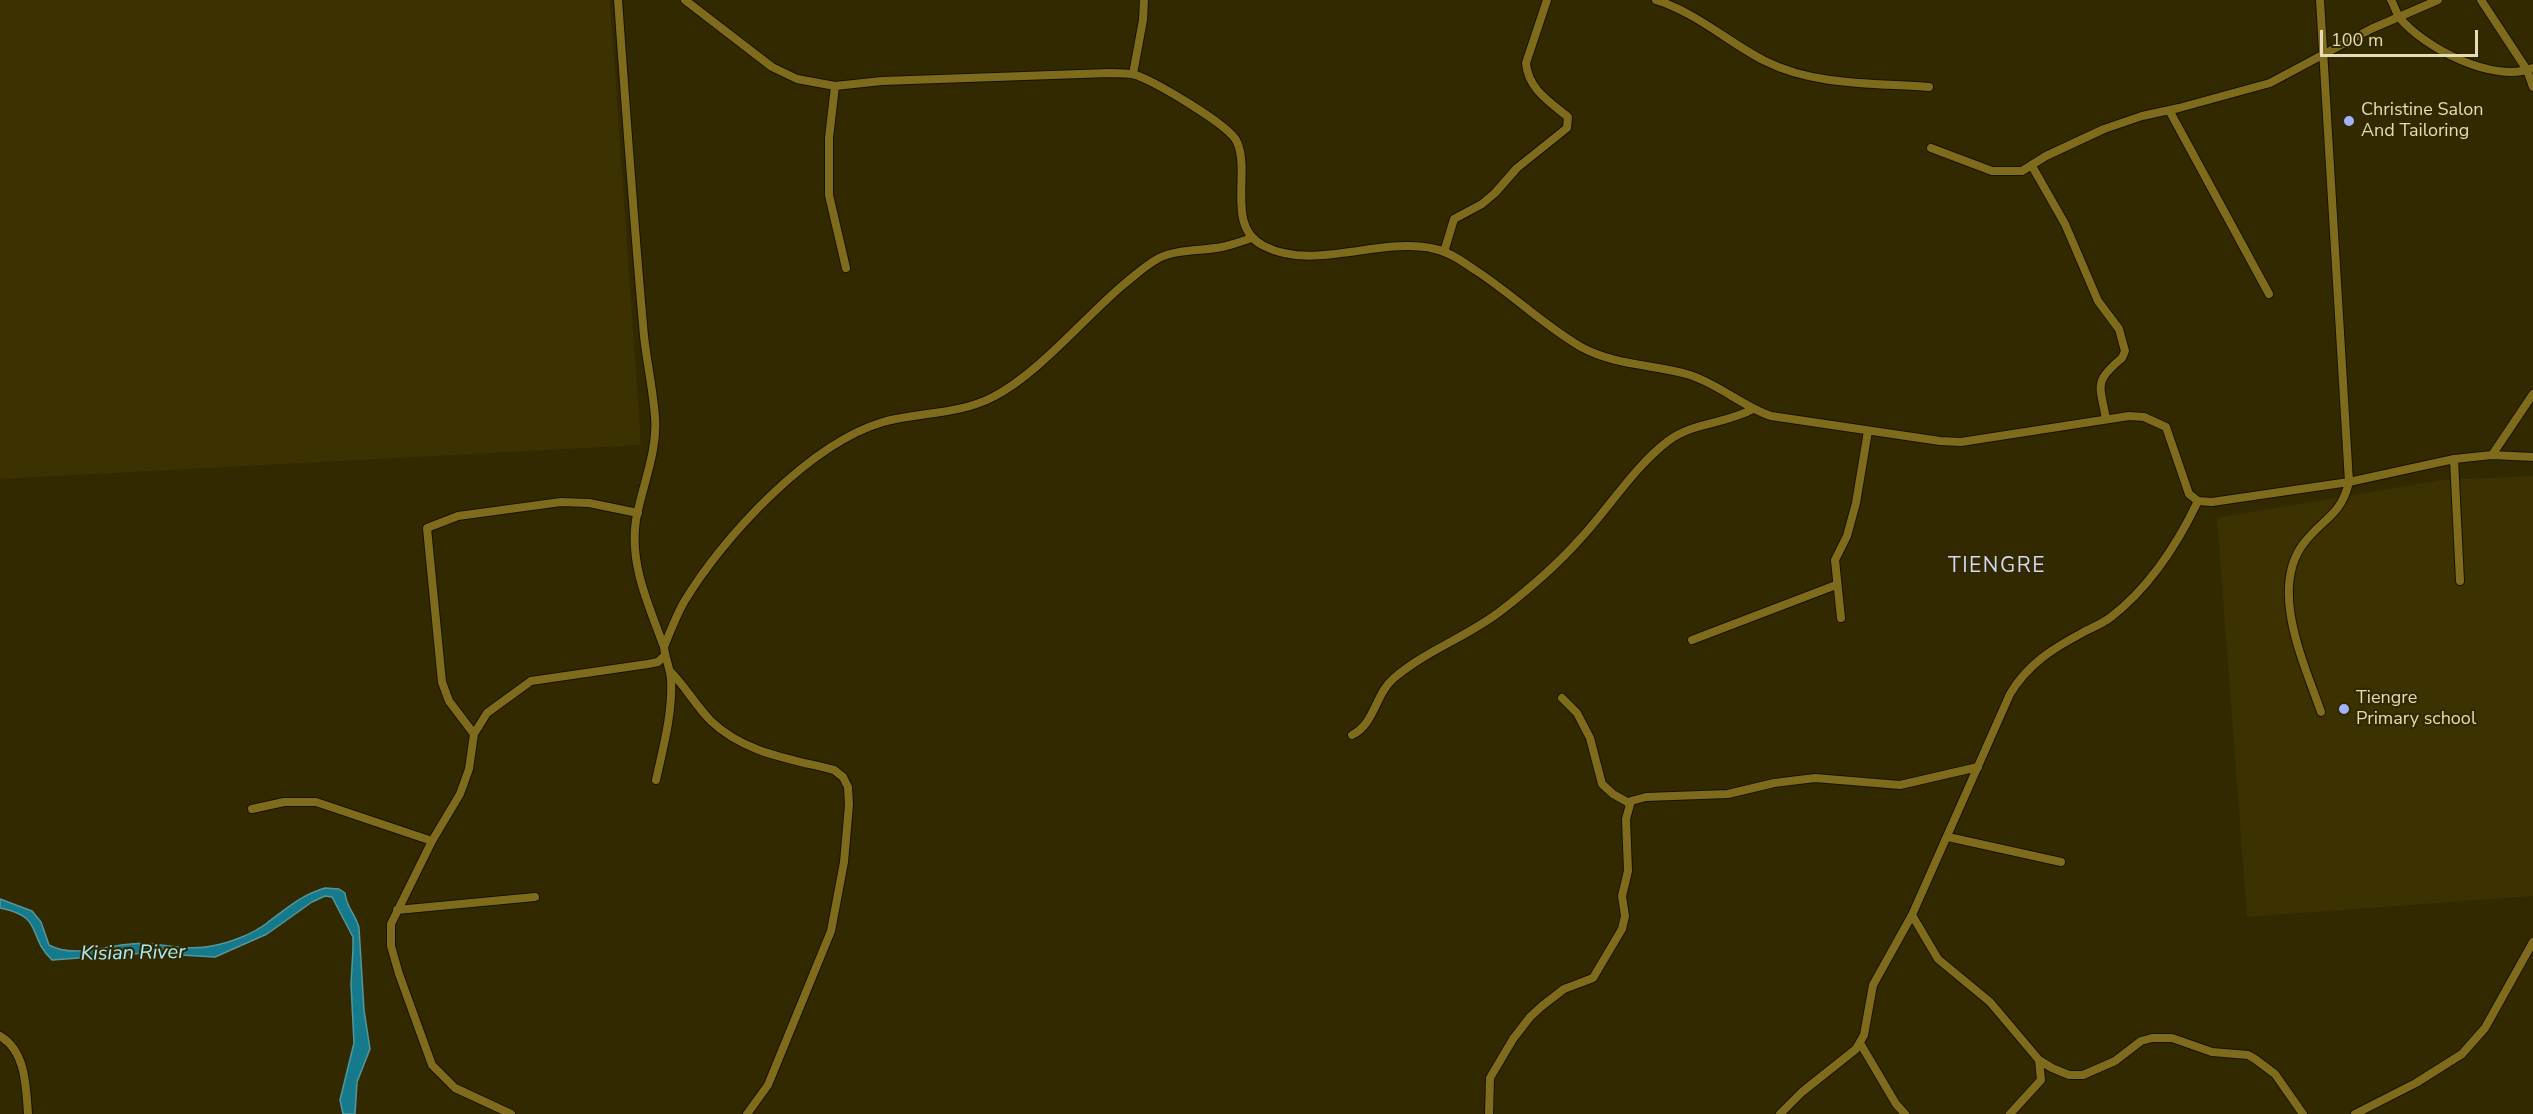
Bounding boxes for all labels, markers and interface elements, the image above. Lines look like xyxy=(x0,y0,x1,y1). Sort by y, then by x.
scale bar xyxy=(2323,18,2480,56)
text: 100 m xyxy=(2331,28,2383,52)
place label: Christine Salon And Tailoring xyxy=(2361,100,2484,142)
marker: Christine Salon And Tailoring xyxy=(2342,114,2356,128)
district label: TIENGRE xyxy=(1948,554,2046,580)
place label: Tiengre Primary school xyxy=(2356,688,2476,730)
marker: Tiengre Primary school xyxy=(2337,702,2351,716)
water label: Kisian River xyxy=(81,941,185,967)

